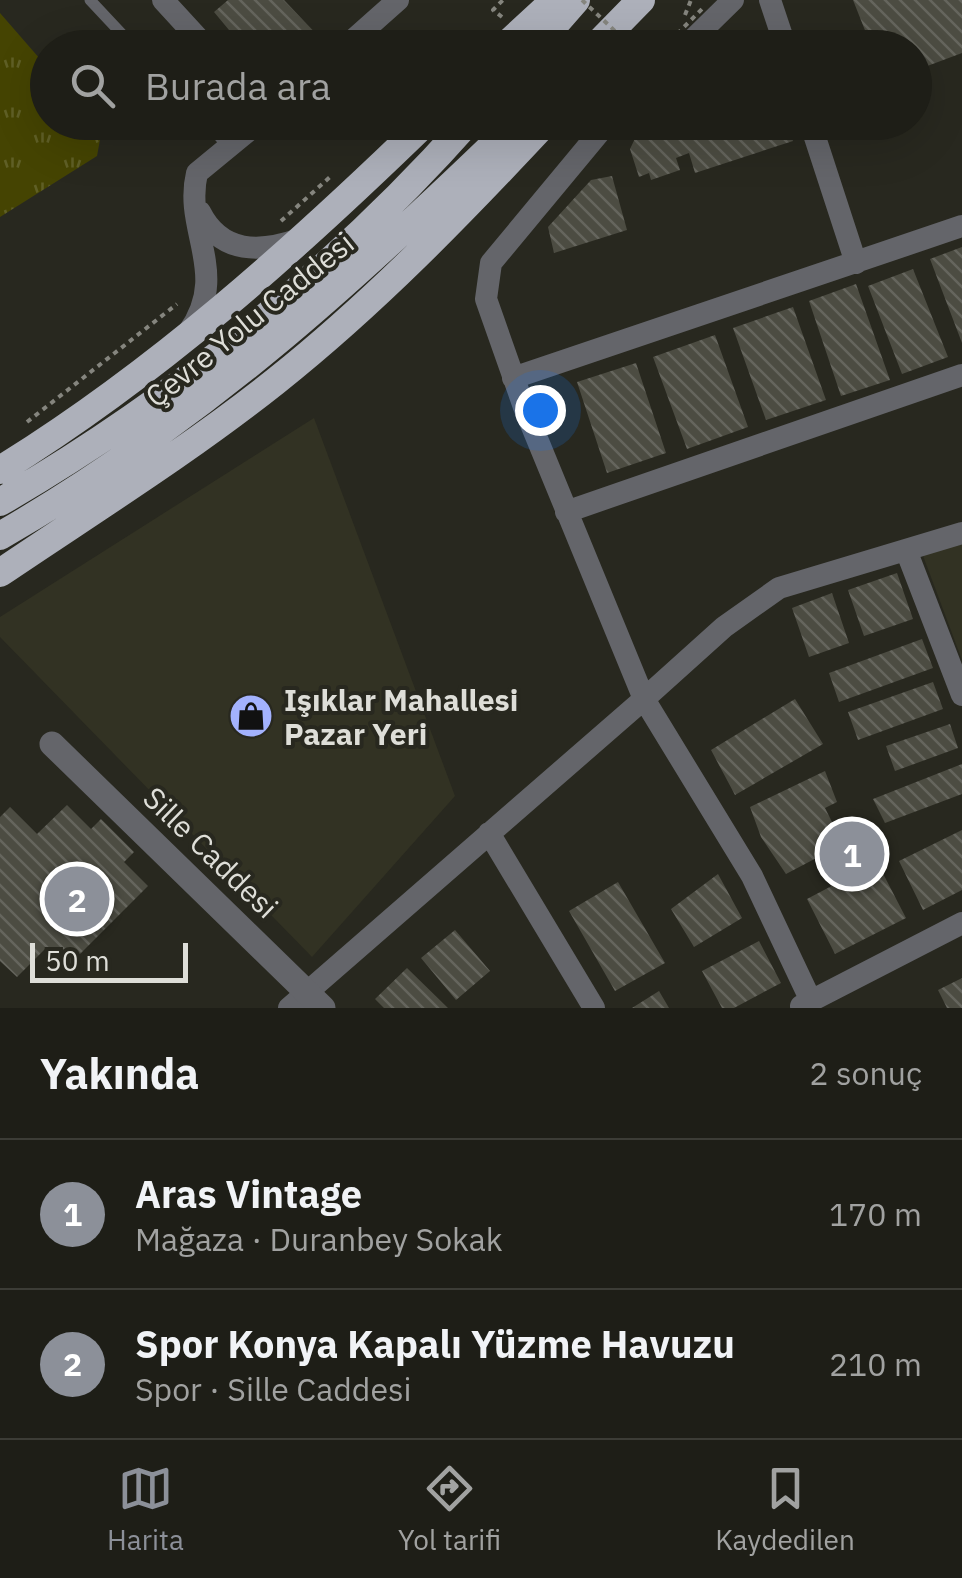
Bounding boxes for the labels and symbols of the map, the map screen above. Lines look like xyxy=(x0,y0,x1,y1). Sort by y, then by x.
street label: Çevre Yolu Caddesi xyxy=(137,223,361,415)
your location xyxy=(515,385,566,436)
place label: Işıklar Mahallesi Pazar Yeri xyxy=(284,680,518,753)
shop icon: Işıklar Mahallesi Pazar Yeri xyxy=(228,693,274,739)
street label: Sille Caddesi xyxy=(135,778,287,926)
pin: 1 xyxy=(820,816,884,892)
pin: 2 xyxy=(44,862,110,936)
scale bar xyxy=(30,938,188,983)

